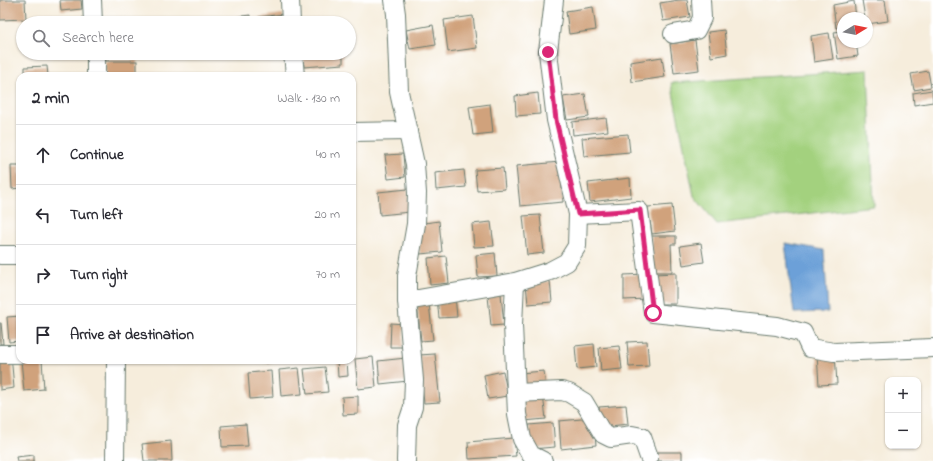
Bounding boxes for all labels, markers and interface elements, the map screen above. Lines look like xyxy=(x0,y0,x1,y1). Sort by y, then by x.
north arrow xyxy=(837,12,873,48)
search box xyxy=(16,16,356,60)
icon: search xyxy=(30,27,52,49)
text: Search here xyxy=(62,27,134,49)
route end xyxy=(539,43,557,61)
text: 2 min xyxy=(32,86,69,111)
text: Walk · 130 m xyxy=(277,89,340,108)
icon: ahead xyxy=(32,144,54,166)
text: Continue xyxy=(70,144,124,166)
text: 40 m xyxy=(316,145,340,164)
icon: left xyxy=(32,204,54,226)
text: Turn left xyxy=(70,204,123,226)
text: 20 m xyxy=(315,205,340,224)
icon: right xyxy=(32,264,54,286)
text: Turn right xyxy=(70,264,128,286)
text: 70 m xyxy=(316,265,340,284)
route start xyxy=(644,304,662,322)
icon: arrive xyxy=(32,324,54,346)
text: Arrive at destination xyxy=(70,324,194,346)
map controls xyxy=(885,377,921,449)
button: + xyxy=(885,377,921,413)
button: − xyxy=(885,413,921,449)

